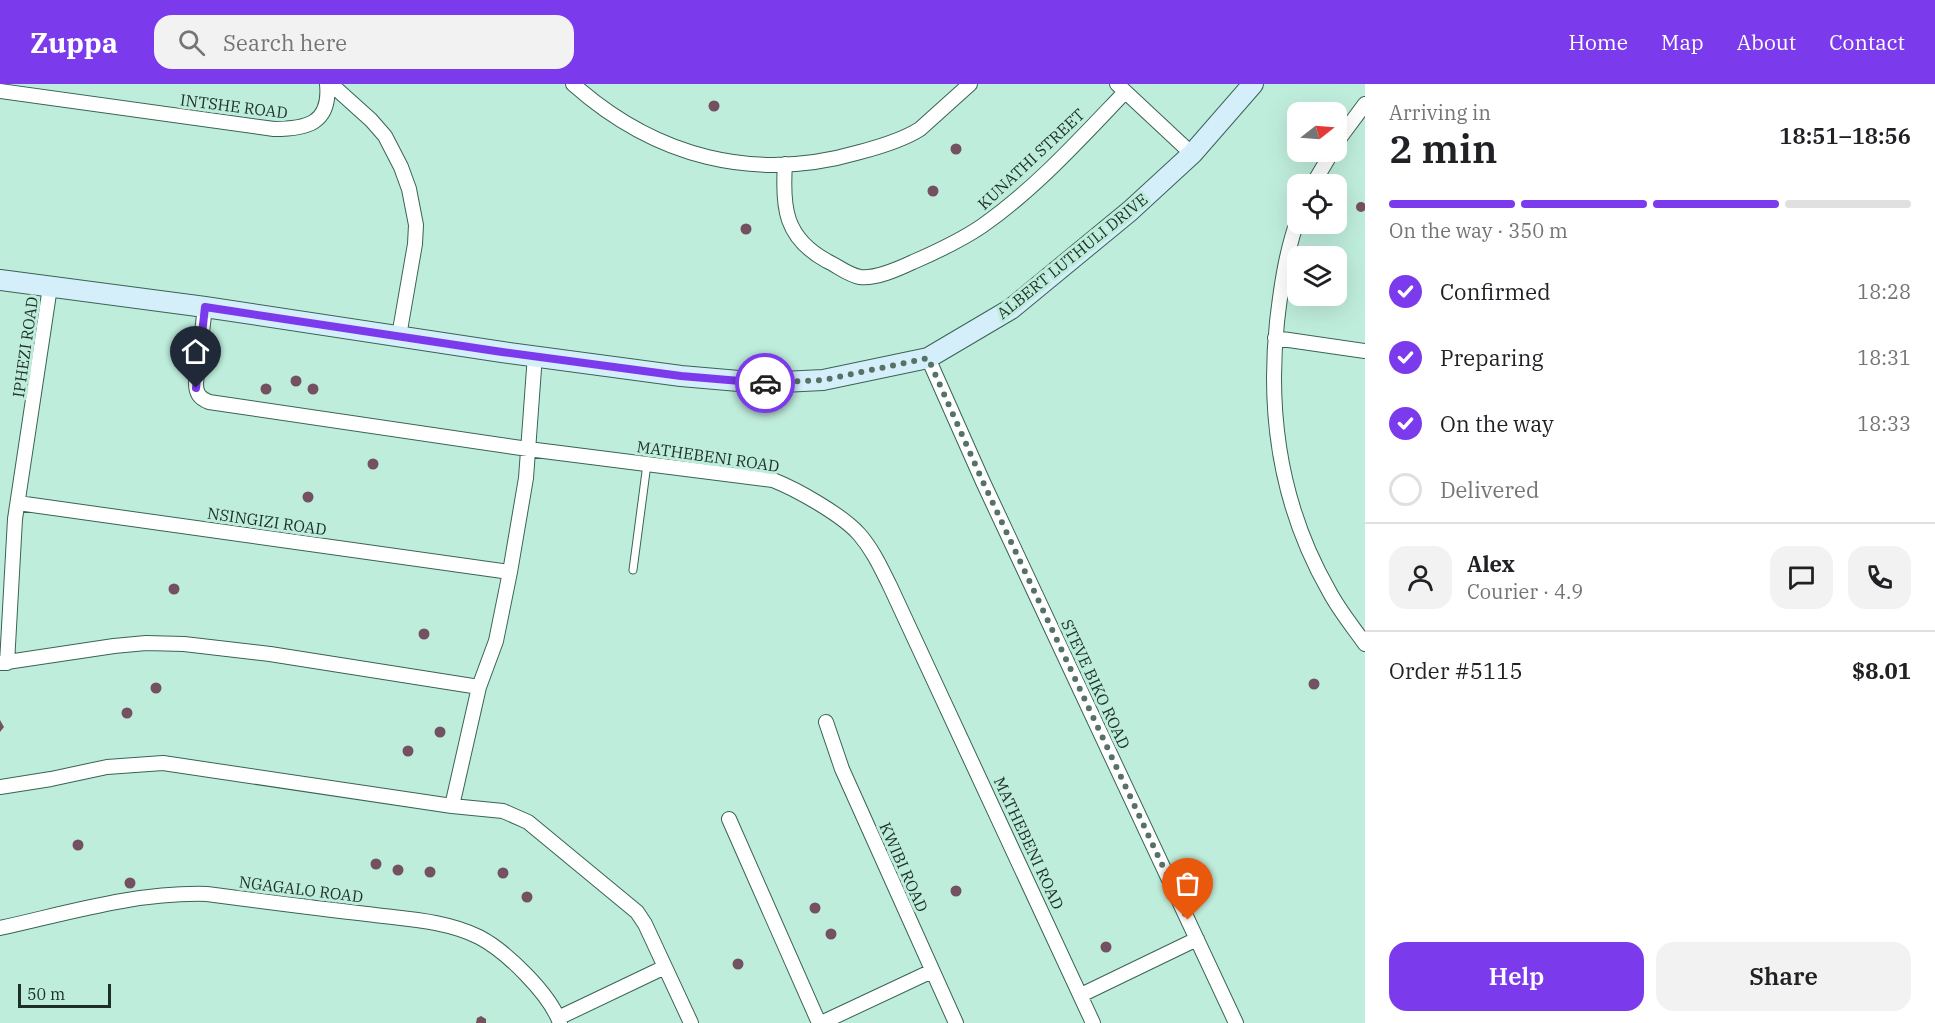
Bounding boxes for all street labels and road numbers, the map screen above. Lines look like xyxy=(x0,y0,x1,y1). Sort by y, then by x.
street label: INTSHE ROAD xyxy=(179,89,289,123)
street label: KUNATHI STREET xyxy=(973,104,1089,214)
street label: ALBERT LUTHULI DRIVE xyxy=(992,189,1152,323)
street label: IPHEZI ROAD xyxy=(8,295,42,399)
street label: MATHEBENI ROAD xyxy=(635,436,781,476)
street label: NSINGIZI ROAD xyxy=(206,503,328,539)
street label: STEVE BIKO ROAD xyxy=(1057,616,1135,752)
street label: MATHEBENI ROAD xyxy=(990,774,1068,912)
street label: KWIBI ROAD xyxy=(875,819,933,915)
street label: NGAGALO ROAD xyxy=(238,871,364,907)

